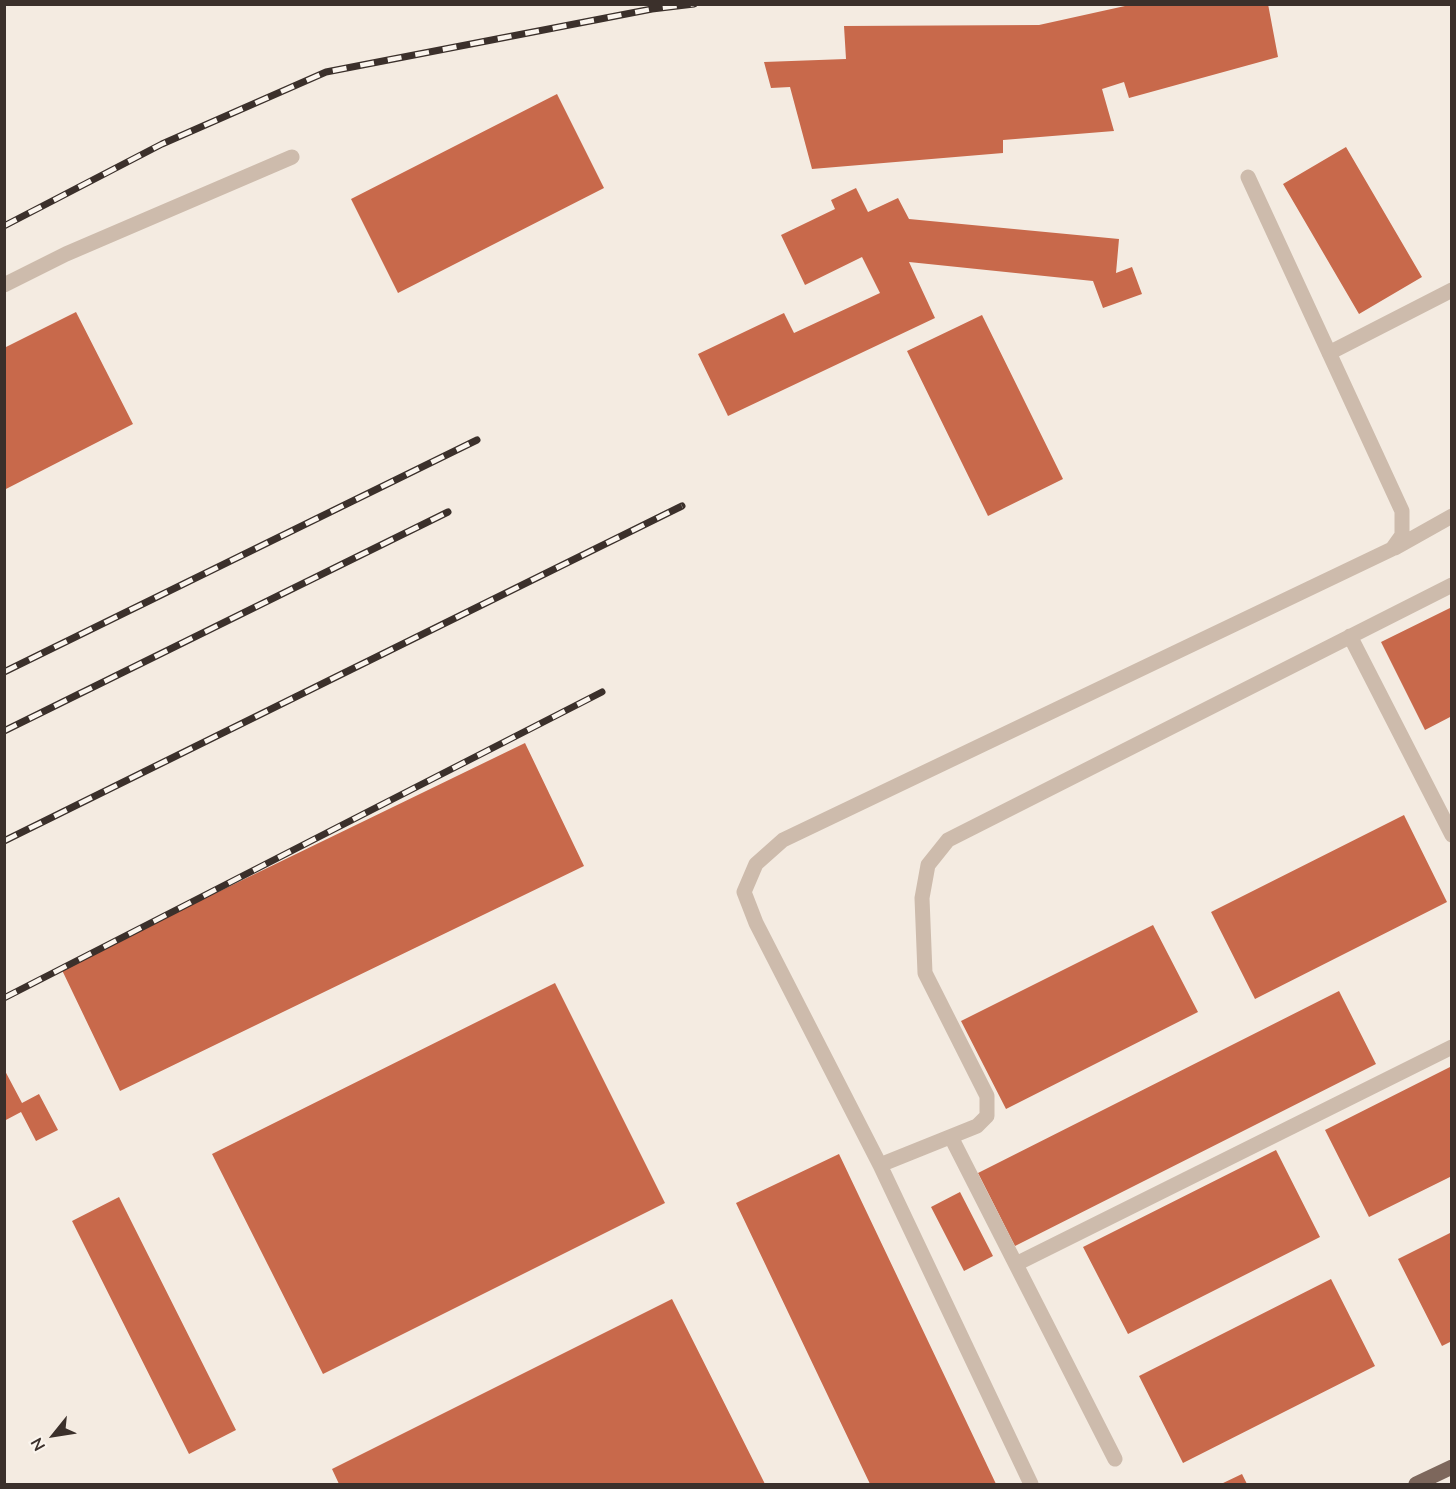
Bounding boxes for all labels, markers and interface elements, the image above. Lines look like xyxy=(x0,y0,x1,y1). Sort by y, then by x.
north arrow xyxy=(24,1405,84,1465)
text: N xyxy=(26,1433,51,1455)

